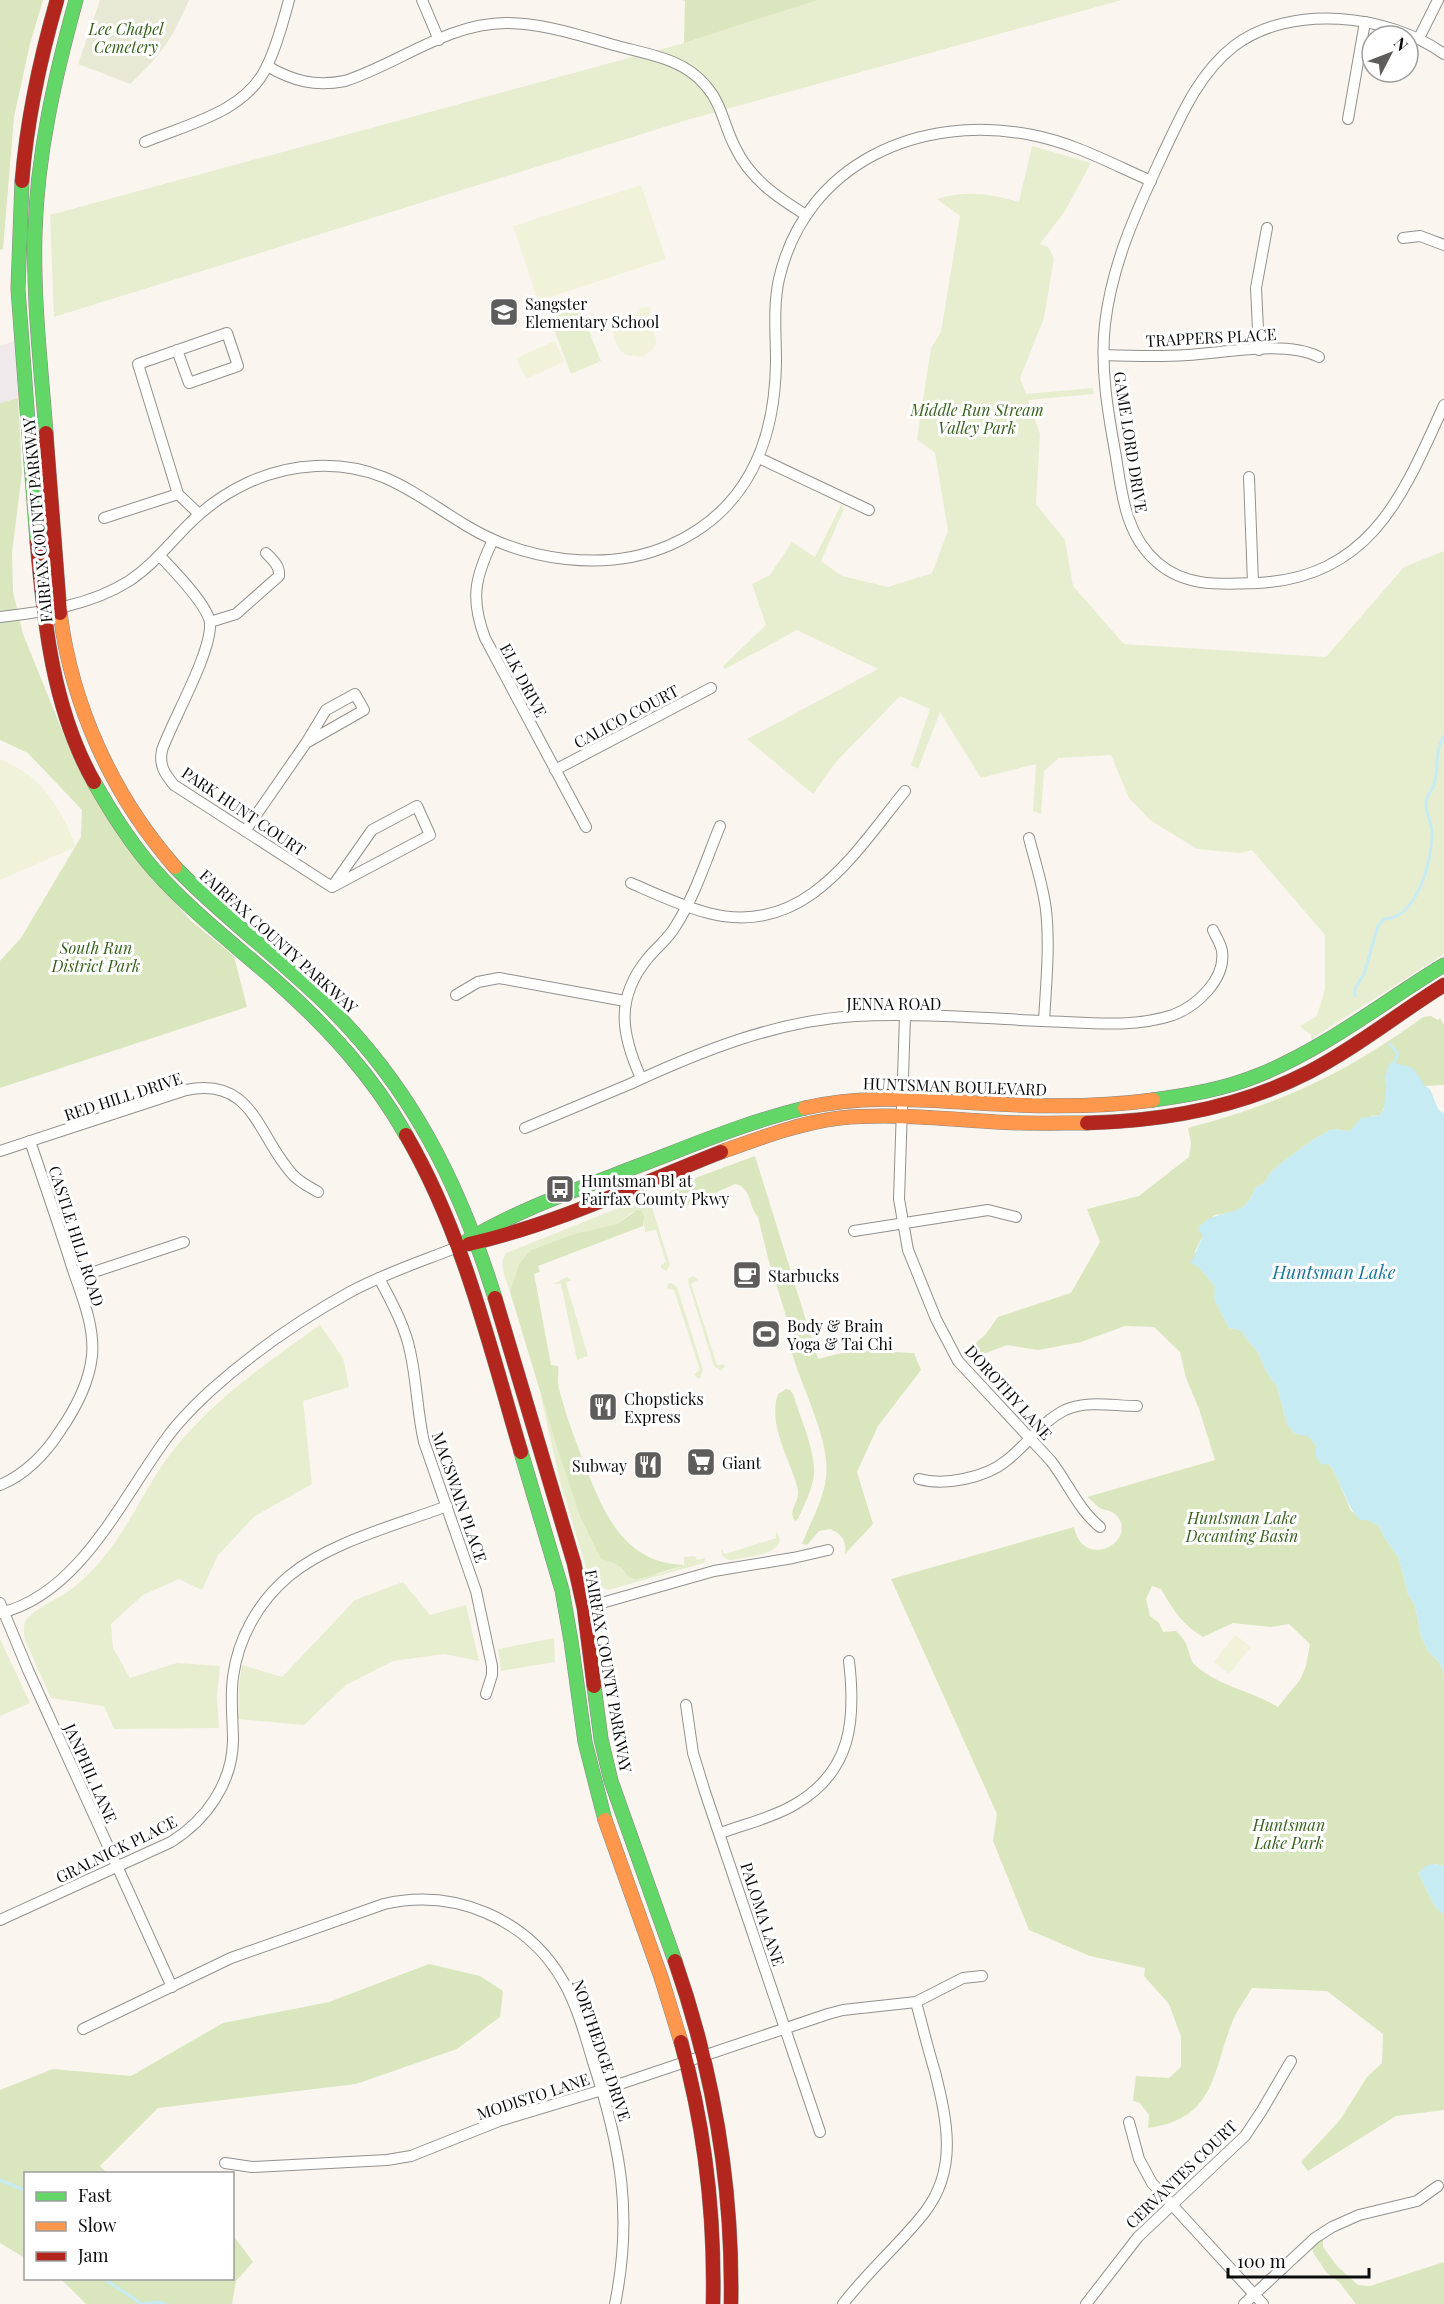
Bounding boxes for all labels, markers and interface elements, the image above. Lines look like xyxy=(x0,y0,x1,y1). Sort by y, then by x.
park label: Lee Chapel Cemetery xyxy=(88,18,164,57)
north arrow xyxy=(1360,24,1420,84)
text: N xyxy=(1390,32,1413,55)
place label: Sangster Elementary School xyxy=(525,293,660,332)
school or university icon: Sangster Elementary School xyxy=(488,296,520,328)
street label: TRAPPERS PLACE xyxy=(1145,323,1277,351)
street label: GAME LORD DRIVE xyxy=(1109,370,1153,514)
park label: Middle Run Stream Valley Park xyxy=(909,399,1044,438)
street label: FAIRFAX COUNTY PARKWAY xyxy=(18,416,56,623)
street label: ELK DRIVE xyxy=(496,639,552,721)
street label: CALICO COURT xyxy=(570,679,682,753)
street label: PARK HUNT COURT xyxy=(178,762,310,860)
street label: FAIRFAX COUNTY PARKWAY xyxy=(196,864,363,1018)
park label: South Run District Park xyxy=(51,937,140,976)
street label: JENNA ROAD xyxy=(846,993,941,1014)
street label: RED HILL DRIVE xyxy=(61,1067,185,1125)
street label: HUNTSMAN BOULEVARD xyxy=(862,1072,1048,1100)
street label: CASTLE HILL ROAD xyxy=(44,1163,110,1309)
place label: Huntsman Bl at Fairfax County Pkwy xyxy=(581,1170,729,1209)
bus stop icon: Huntsman Bl at Fairfax County Pkwy xyxy=(544,1173,576,1205)
cafe icon: Starbucks xyxy=(731,1259,763,1291)
water label: Huntsman Lake xyxy=(1272,1260,1396,1284)
place label: Starbucks xyxy=(768,1265,839,1286)
place label: Body & Brain Yoga & Tai Chi xyxy=(786,1315,893,1354)
sports icon: Body & Brain Yoga & Tai Chi xyxy=(750,1318,782,1350)
street label: DOROTHY LANE xyxy=(961,1340,1057,1444)
place label: Chopsticks Express xyxy=(624,1388,704,1427)
restaurant icon: Chopsticks Express xyxy=(587,1391,619,1423)
street label: MACSWAIN PLACE xyxy=(428,1429,492,1565)
supermarket icon: Giant xyxy=(685,1446,717,1478)
restaurant icon: Subway xyxy=(632,1449,664,1481)
place label: Giant xyxy=(722,1452,761,1473)
place label: Subway xyxy=(572,1455,627,1476)
park label: Huntsman Lake Decanting Basin xyxy=(1185,1507,1298,1546)
street label: FAIRFAX COUNTY PARKWAY xyxy=(581,1568,637,1775)
street label: JANPHIL LANE xyxy=(59,1719,122,1826)
street label: GRALNICK PLACE xyxy=(52,1811,180,1887)
park label: Huntsman Lake Park xyxy=(1252,1814,1325,1853)
street label: PALOMA LANE xyxy=(736,1859,790,1969)
street label: NORTHEDGE DRIVE xyxy=(568,1976,636,2124)
street label: MODISTO LANE xyxy=(474,2068,592,2124)
street label: CERVANTES COURT xyxy=(1121,2115,1241,2233)
legend xyxy=(24,2172,234,2280)
text: Fast xyxy=(78,2183,112,2207)
text: Slow xyxy=(78,2213,116,2237)
scale bar xyxy=(1228,2241,1369,2279)
text: Jam xyxy=(77,2243,108,2267)
text: 100 m xyxy=(1237,2249,1286,2273)

